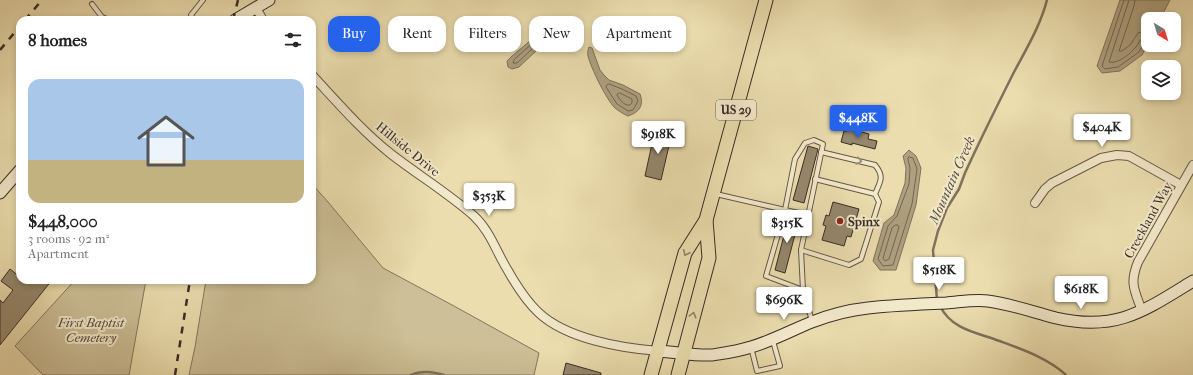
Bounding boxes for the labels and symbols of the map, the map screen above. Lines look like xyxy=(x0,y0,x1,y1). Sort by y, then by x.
north arrow xyxy=(1141,12,1181,52)
road number: US 29 xyxy=(716,100,756,120)
pin: $448K xyxy=(830,105,886,139)
pin: $404K xyxy=(1074,114,1130,148)
street label: Hillside Drive xyxy=(373,119,443,180)
pin: $918K xyxy=(630,121,686,155)
water label: Mountain Creek xyxy=(925,133,979,228)
one-way arrow xyxy=(855,156,862,165)
street label: Creekland Way xyxy=(1121,178,1176,261)
pin: $353K xyxy=(461,183,517,217)
pin: $315K xyxy=(759,210,815,244)
place label: Spinx xyxy=(848,214,880,230)
marker: Spinx xyxy=(835,216,845,226)
one-way arrow xyxy=(683,249,691,256)
pin: $518K xyxy=(911,257,967,291)
pin: $618K xyxy=(1053,276,1109,310)
pin: $696K xyxy=(756,287,812,321)
one-way arrow xyxy=(689,312,697,318)
park label: First Baptist Cemetery xyxy=(57,315,125,345)

